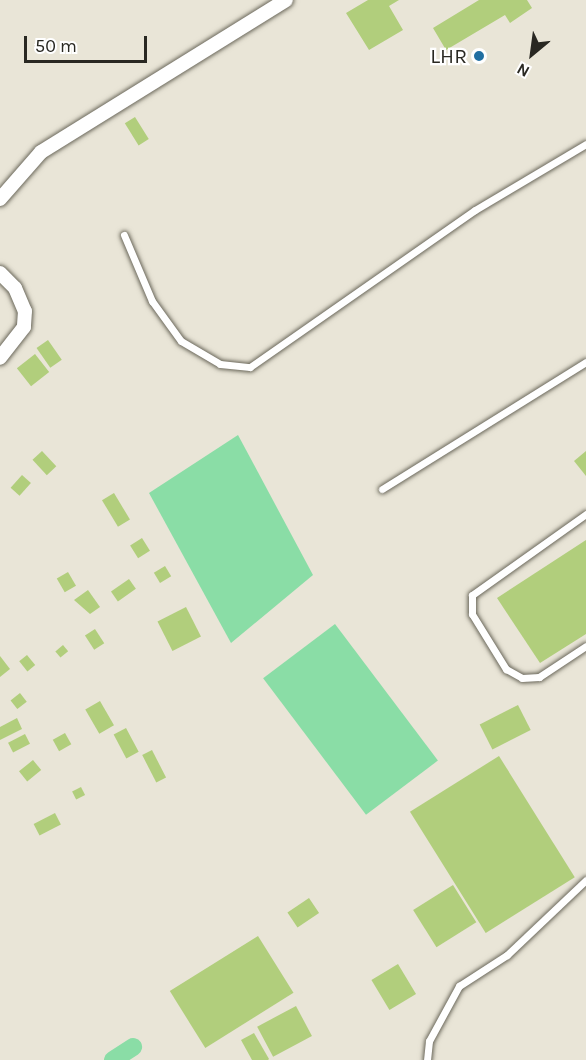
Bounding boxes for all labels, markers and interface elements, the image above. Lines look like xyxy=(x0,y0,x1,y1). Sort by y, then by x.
scale bar xyxy=(27,24,150,62)
north arrow xyxy=(502,24,562,84)
text: 50 m xyxy=(35,35,77,57)
place label: LHR xyxy=(430,43,467,69)
marker: LHR xyxy=(472,49,486,63)
text: N xyxy=(513,59,533,81)

